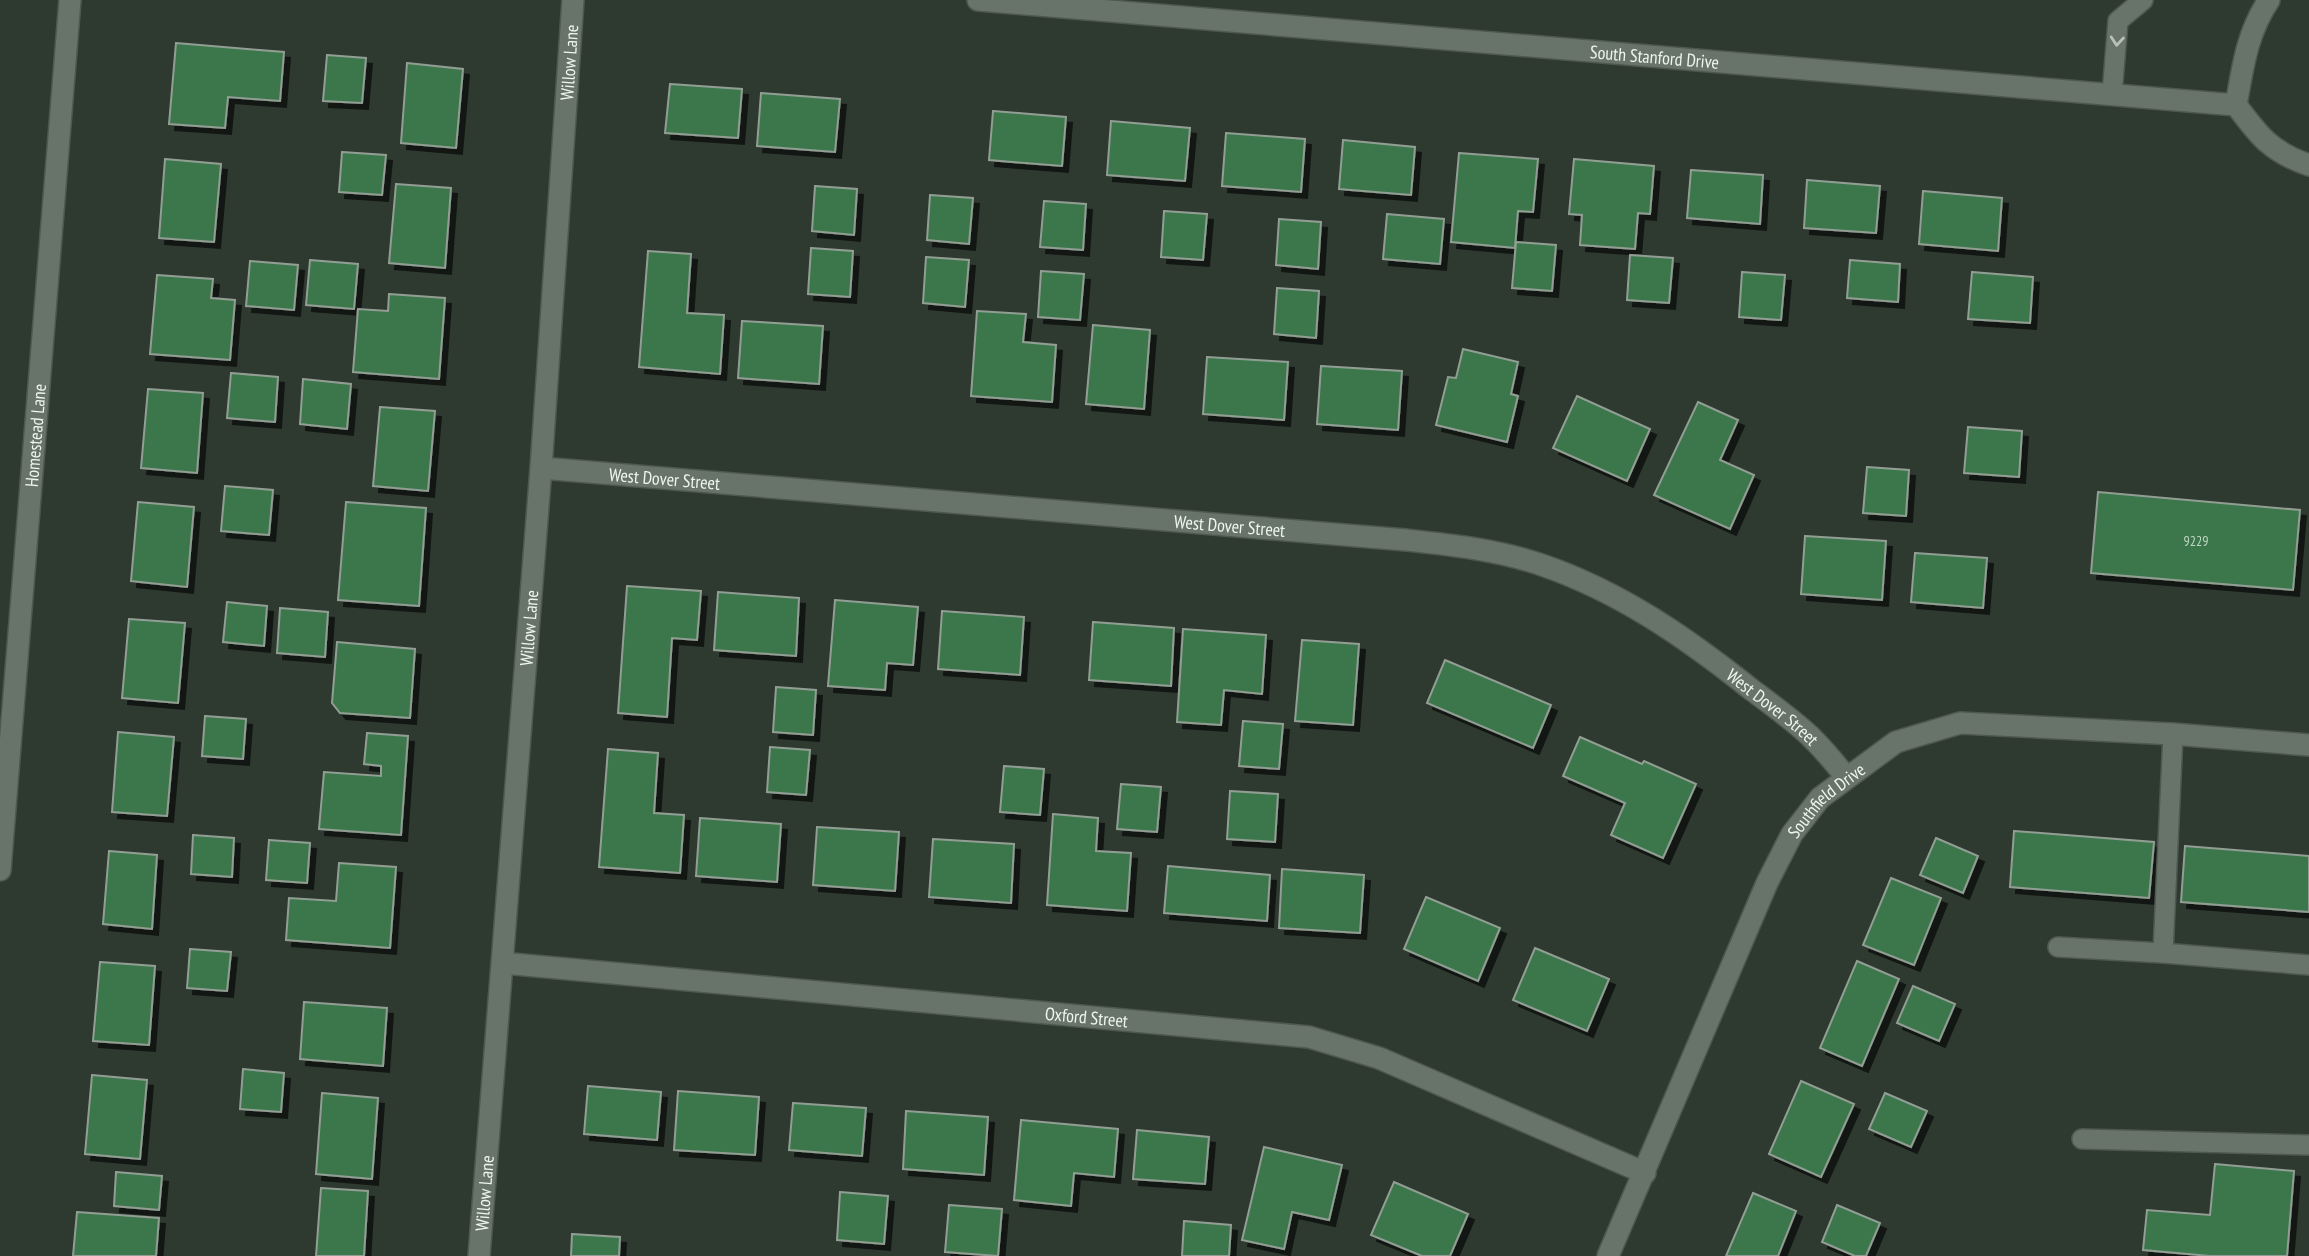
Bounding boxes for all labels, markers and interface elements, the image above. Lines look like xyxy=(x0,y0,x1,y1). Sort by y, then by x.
street label: Willow Lane xyxy=(555,24,583,101)
one-way arrow xyxy=(2109,36,2124,47)
street label: South Stanford Drive xyxy=(1589,40,1720,73)
street label: Homestead Lane xyxy=(19,383,51,488)
street label: West Dover Street xyxy=(608,462,721,494)
street label: West Dover Street xyxy=(1173,509,1286,541)
house number: 9229 xyxy=(2183,532,2209,550)
street label: Willow Lane xyxy=(514,589,543,667)
street label: West Dover Street xyxy=(1722,663,1824,750)
street label: Southfield Drive xyxy=(1782,757,1869,842)
street label: Oxford Street xyxy=(1044,1001,1129,1032)
street label: Willow Lane xyxy=(469,1154,498,1232)

